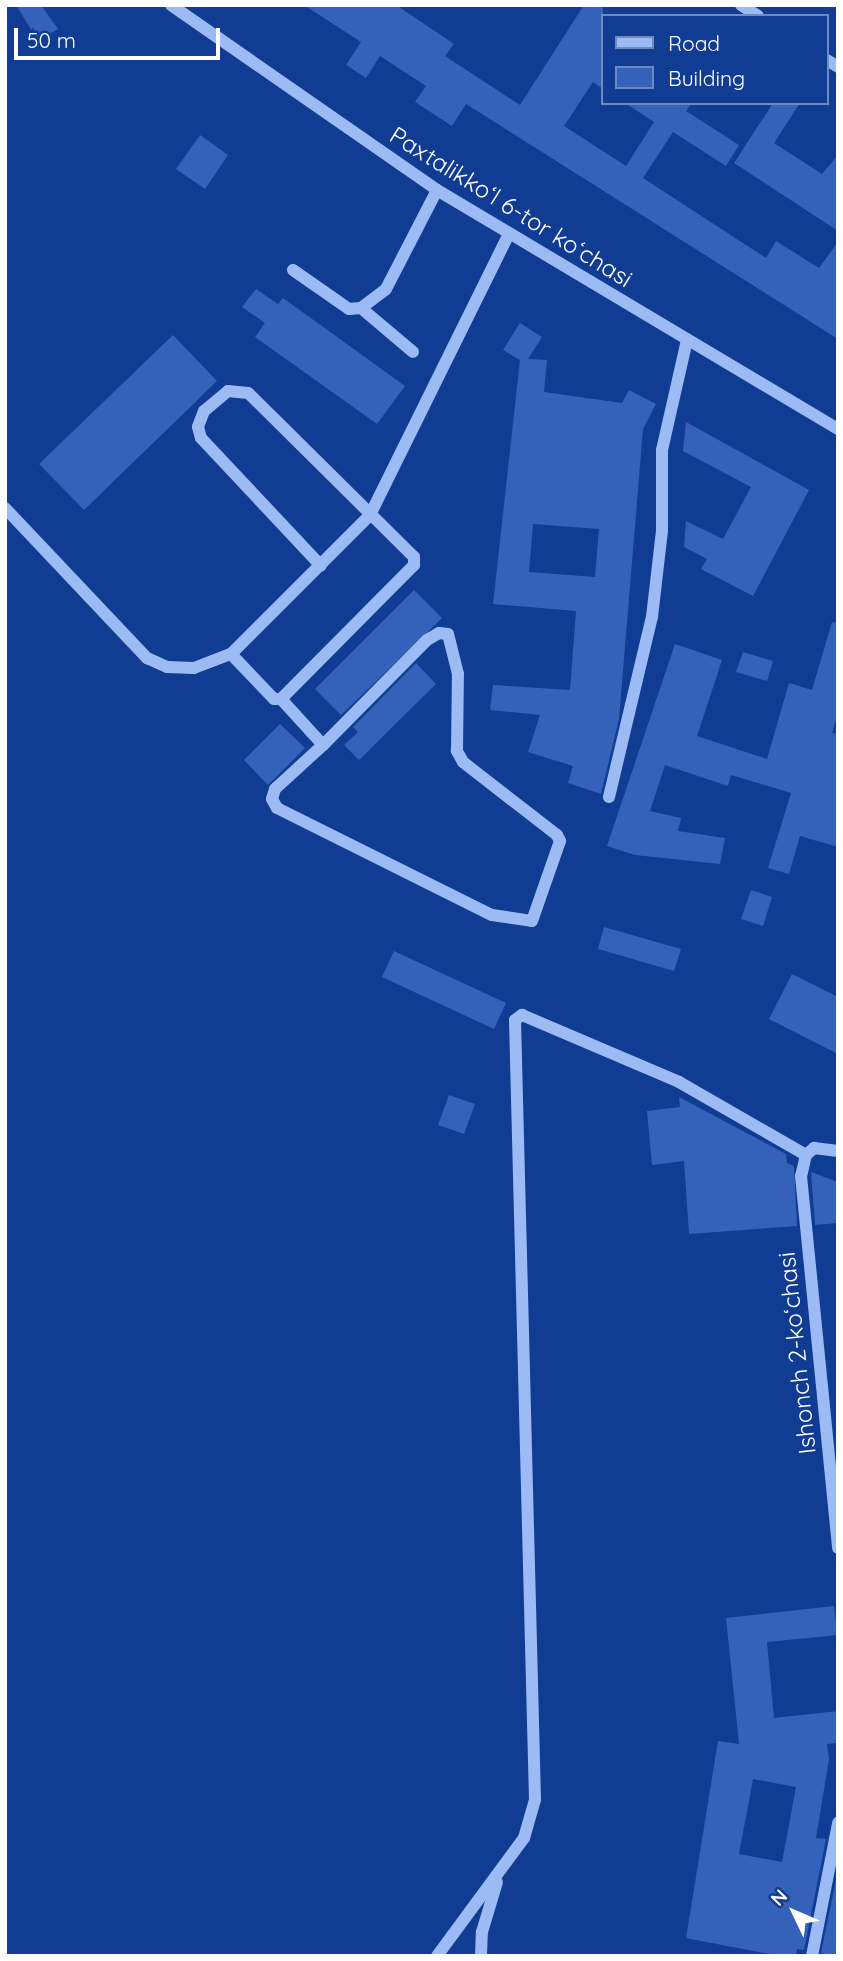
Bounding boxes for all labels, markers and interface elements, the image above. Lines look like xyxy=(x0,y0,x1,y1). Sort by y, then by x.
scale bar xyxy=(18,14,224,58)
legend xyxy=(602,14,829,105)
text: 50 m xyxy=(27,27,76,53)
text: Road xyxy=(668,30,720,56)
text: Building xyxy=(668,65,745,91)
street label: Paxtalikkoʻl 6-tor koʻchasi xyxy=(384,120,638,294)
street label: Ishonch 2-koʻchasi xyxy=(772,1250,822,1456)
north arrow xyxy=(759,1877,829,1947)
text: N xyxy=(765,1884,792,1911)

